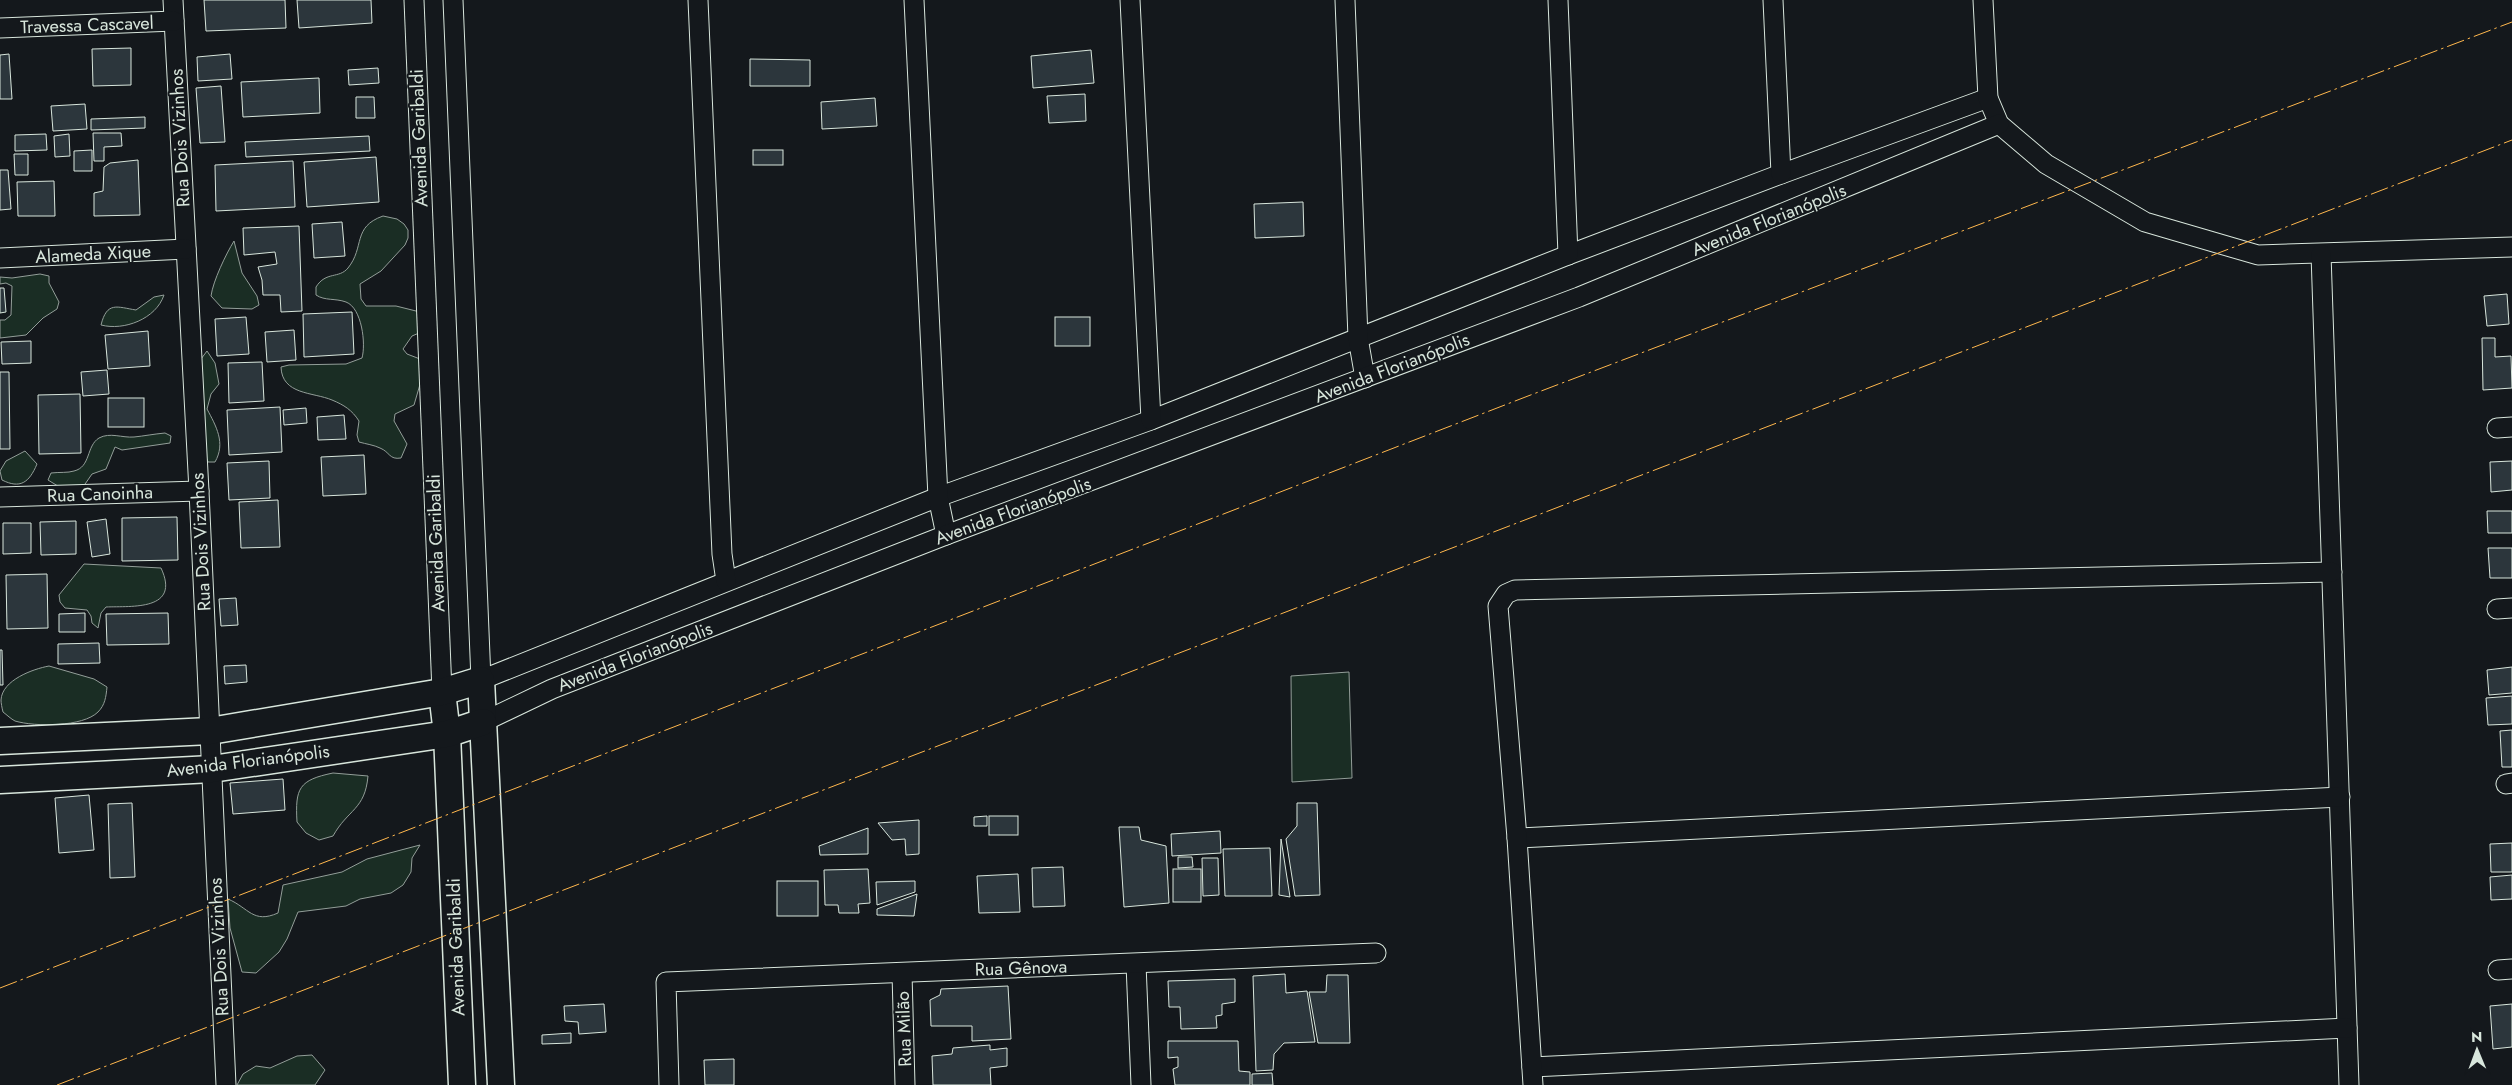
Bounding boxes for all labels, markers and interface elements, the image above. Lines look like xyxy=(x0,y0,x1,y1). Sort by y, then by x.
street label: Travessa Cascavel xyxy=(20,10,154,40)
street label: Rua Dois Vizinhos xyxy=(163,68,197,208)
street label: Avenida Garibaldi xyxy=(404,69,434,207)
street label: Avenida Florianópolis xyxy=(1688,177,1850,263)
street label: Alameda Xique xyxy=(34,238,152,270)
street label: Avenida Florianópolis xyxy=(1311,326,1473,410)
street label: Avenida Florianópolis xyxy=(931,471,1095,551)
street label: Rua Dois Vizinhos xyxy=(184,472,218,612)
street label: Avenida Garibaldi xyxy=(421,474,451,612)
street label: Rua Canoinha xyxy=(47,479,153,509)
street label: Avenida Florianópolis xyxy=(554,615,716,699)
street label: Avenida Florianópolis xyxy=(165,738,331,784)
street label: Rua Dois Vizinhos xyxy=(202,877,236,1017)
street label: Avenida Garibaldi xyxy=(441,878,471,1016)
street label: Rua Gênova xyxy=(974,953,1068,983)
street label: Rua Milão xyxy=(890,991,918,1067)
north arrow xyxy=(2452,1025,2502,1075)
text: N xyxy=(2471,1027,2483,1047)

